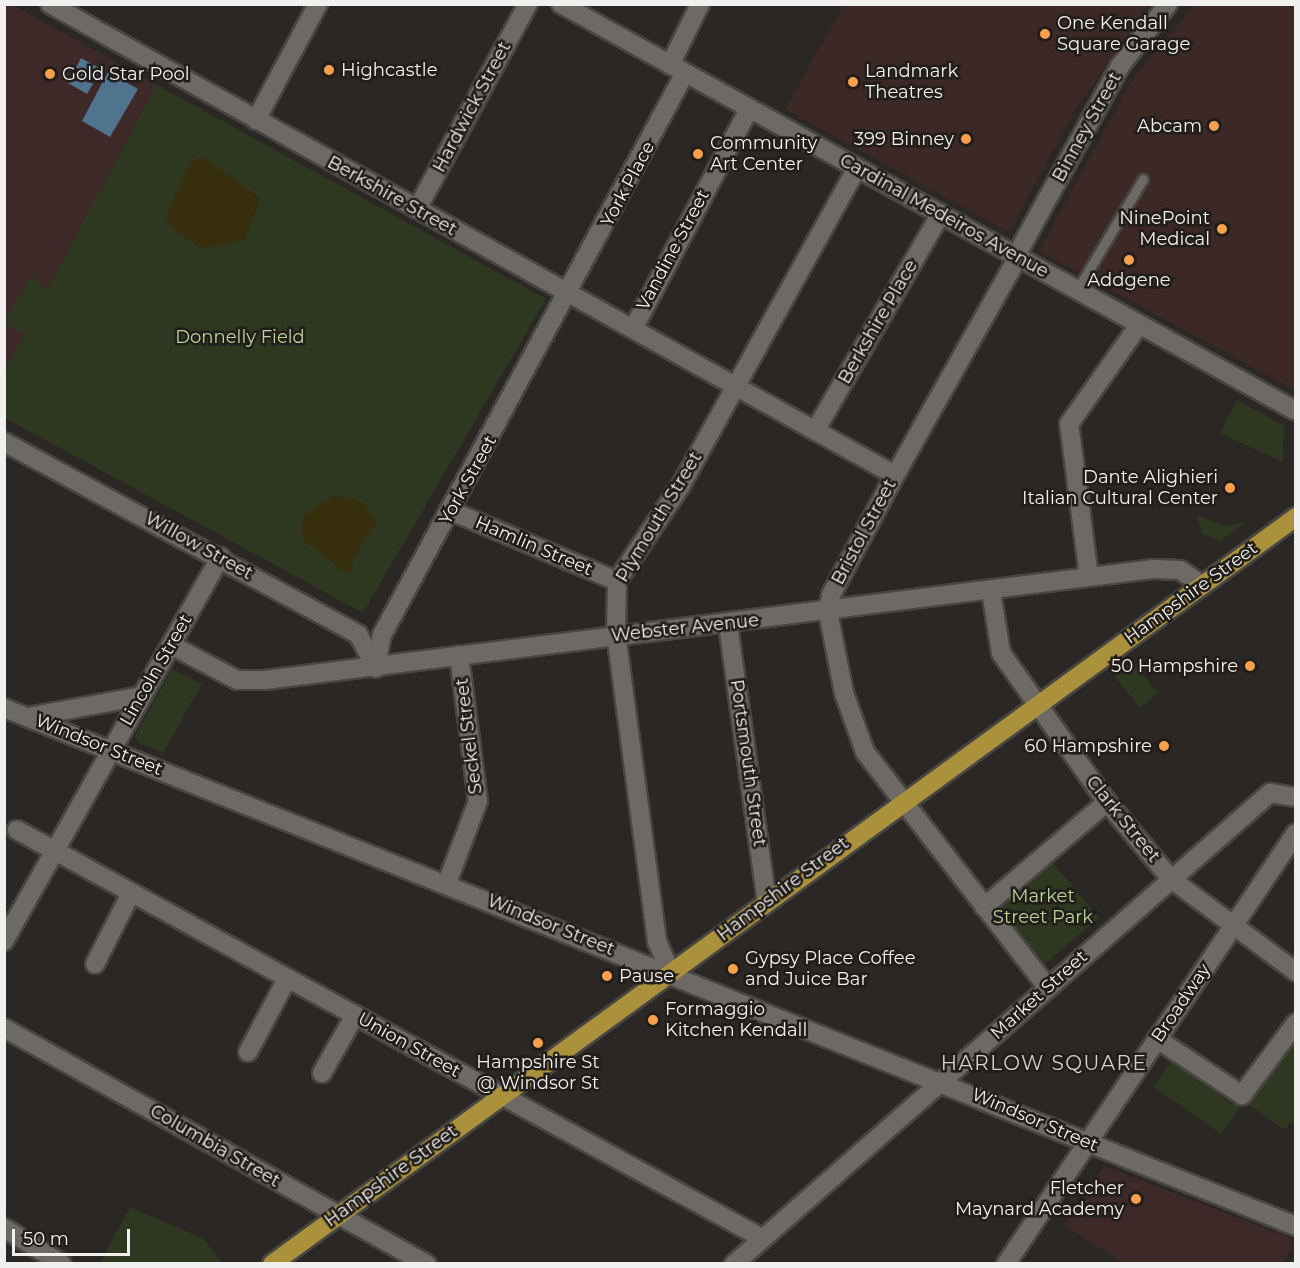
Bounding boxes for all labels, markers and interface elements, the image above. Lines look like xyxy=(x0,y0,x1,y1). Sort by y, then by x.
place label: One Kendall Square Garage xyxy=(1057,13,1190,56)
marker: One Kendall Square Garage xyxy=(1038,27,1052,41)
street label: Hardwick Street xyxy=(428,38,516,176)
place label: Highcastle xyxy=(341,59,438,81)
place label: Landmark Theatres xyxy=(865,61,958,104)
place label: Gold Star Pool xyxy=(62,63,190,85)
marker: Highcastle xyxy=(322,63,336,77)
marker: Gold Star Pool xyxy=(43,67,57,81)
street label: Binney Street xyxy=(1048,68,1126,186)
marker: Landmark Theatres xyxy=(846,75,860,89)
place label: Abcam xyxy=(1137,115,1202,137)
marker: Abcam xyxy=(1207,119,1221,133)
place label: 399 Binney xyxy=(854,128,954,150)
marker: 399 Binney xyxy=(959,132,973,146)
place label: Community Art Center xyxy=(710,133,817,176)
street label: York Place xyxy=(597,138,659,230)
marker: Community Art Center xyxy=(691,147,705,161)
street label: Cardinal Medeiros Avenue xyxy=(836,150,1052,282)
street label: Berkshire Street xyxy=(323,151,461,241)
street label: Vandine Street xyxy=(632,186,714,314)
place label: NinePoint Medical xyxy=(1119,208,1210,250)
marker: NinePoint Medical xyxy=(1215,222,1229,236)
marker: Addgene xyxy=(1122,253,1136,267)
street label: Berkshire Place xyxy=(834,256,922,388)
place label: Addgene xyxy=(1087,269,1171,291)
park label: Donnelly Field xyxy=(175,326,305,348)
street label: York Street xyxy=(435,432,501,528)
street label: Plymouth Street xyxy=(611,448,707,586)
place label: Dante Alighieri Italian Cultural Center xyxy=(1022,467,1218,510)
street label: Bristol Street xyxy=(827,475,901,589)
marker: Dante Alighieri Italian Cultural Center xyxy=(1223,481,1237,495)
street label: Willow Street xyxy=(141,507,257,585)
street label: Hamlin Street xyxy=(472,512,596,580)
street label: Hampshire Street xyxy=(1120,537,1262,649)
street label: Webster Avenue xyxy=(610,609,760,647)
street label: Lincoln Street xyxy=(115,610,197,730)
place label: 50 Hampshire xyxy=(1111,655,1238,677)
marker: 50 Hampshire xyxy=(1243,659,1257,673)
street label: Seckel Street xyxy=(451,677,487,795)
street label: Portsmouth Street xyxy=(726,678,770,848)
street label: Windsor Street xyxy=(32,710,166,780)
place label: 60 Hampshire xyxy=(1024,735,1152,757)
marker: 60 Hampshire xyxy=(1157,739,1171,753)
street label: Clark Street xyxy=(1082,771,1164,867)
street label: Hampshire Street xyxy=(713,832,853,946)
park label: Market Street Park xyxy=(993,886,1093,928)
street label: Windsor Street xyxy=(484,890,618,960)
street label: Market Street xyxy=(986,946,1092,1044)
place label: Gypsy Place Coffee and Juice Bar xyxy=(745,948,916,990)
street label: Broadway xyxy=(1147,960,1215,1046)
marker: Gypsy Place Coffee and Juice Bar xyxy=(726,962,740,976)
place label: Pause xyxy=(619,965,674,987)
marker: Pause xyxy=(600,969,614,983)
place label: Formaggio Kitchen Kendall xyxy=(665,999,807,1042)
street label: Union Street xyxy=(354,1008,464,1082)
marker: Formaggio Kitchen Kendall xyxy=(646,1013,660,1027)
marker: Hampshire St @ Windsor St xyxy=(531,1036,545,1050)
district label: HARLOW SQUARE xyxy=(941,1051,1147,1075)
place label: Hampshire St @ Windsor St xyxy=(476,1052,600,1094)
street label: Windsor Street xyxy=(968,1084,1102,1156)
street label: Columbia Street xyxy=(146,1100,284,1192)
street label: Hampshire Street xyxy=(320,1120,462,1232)
place label: Fletcher Maynard Academy xyxy=(955,1178,1124,1220)
marker: Fletcher Maynard Academy xyxy=(1129,1192,1143,1206)
scale bar xyxy=(15,1217,134,1255)
text: 50 m xyxy=(23,1228,69,1250)

